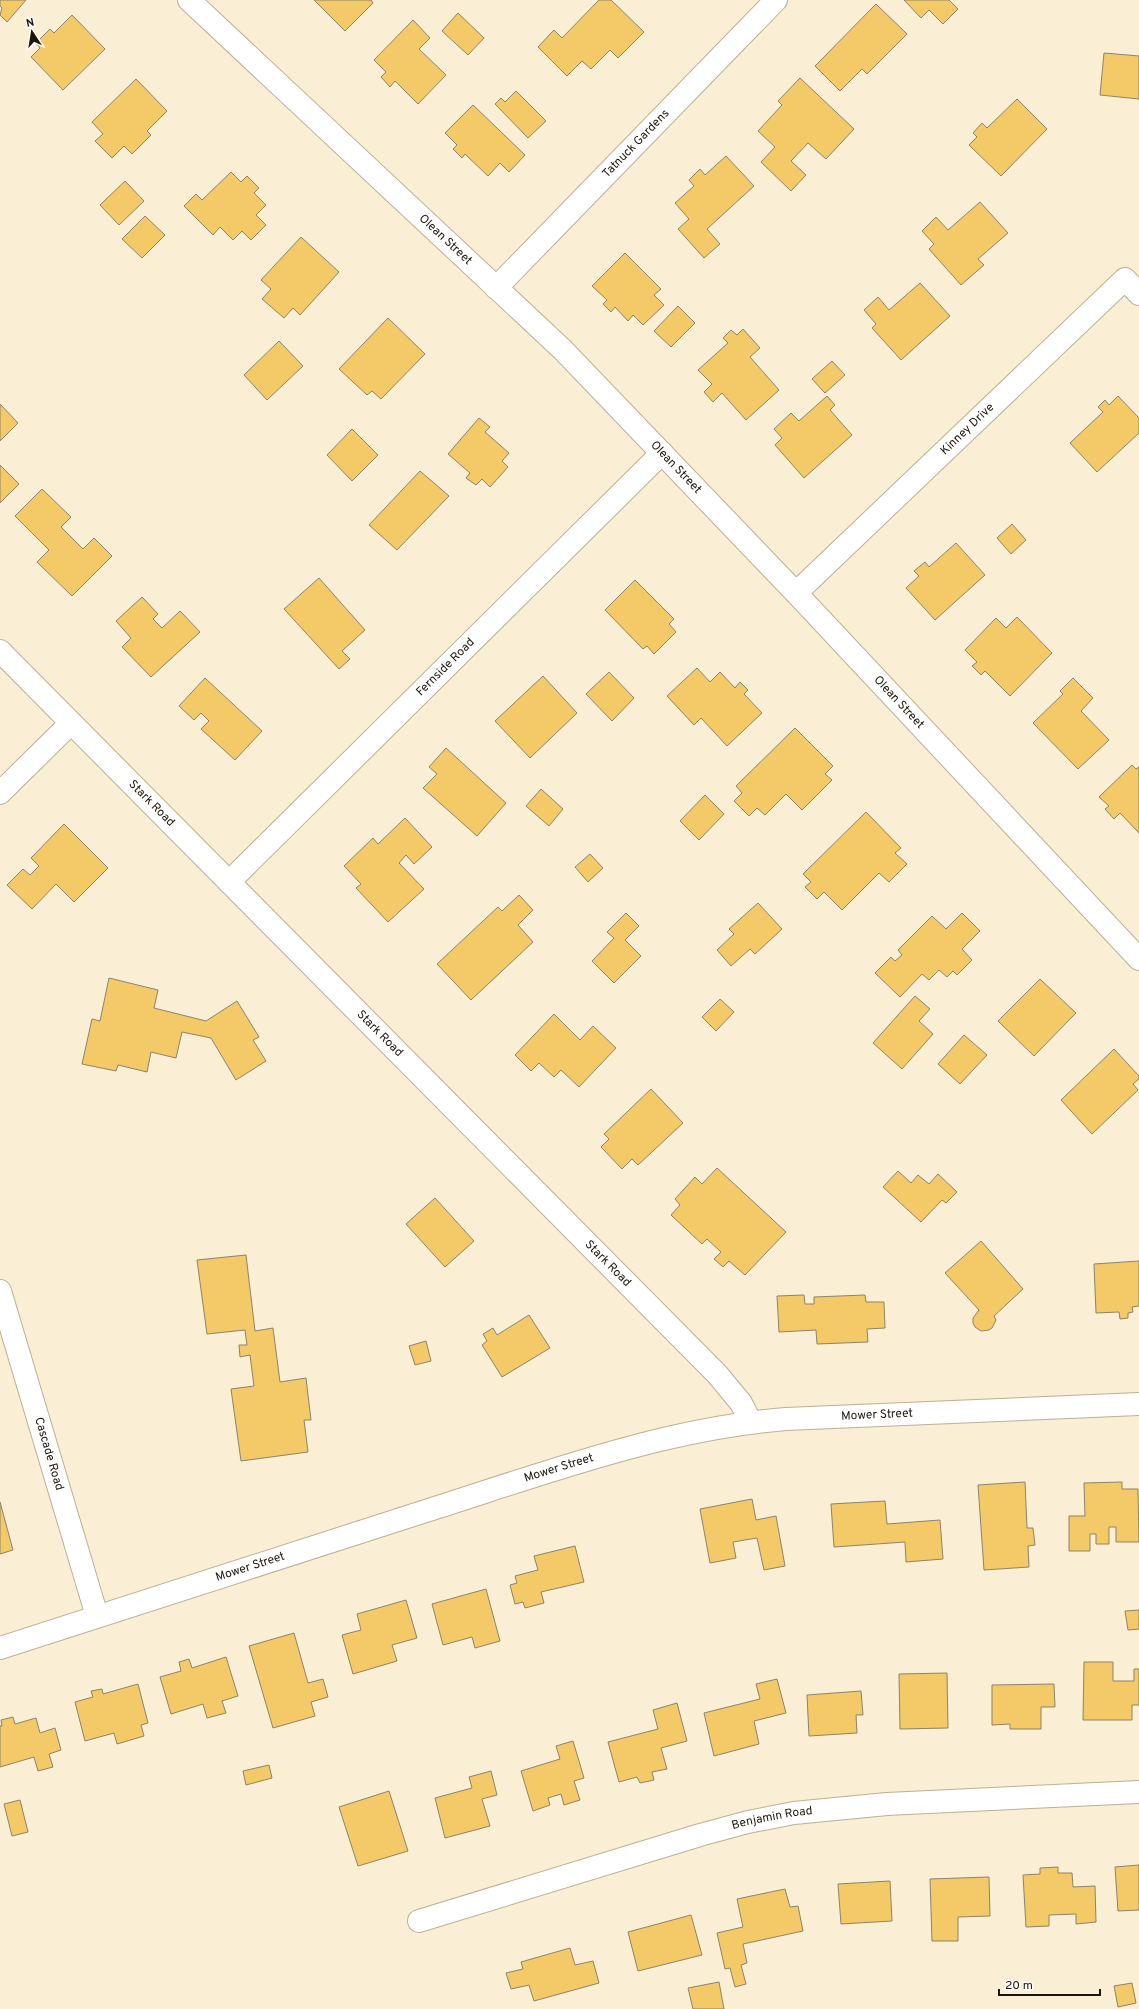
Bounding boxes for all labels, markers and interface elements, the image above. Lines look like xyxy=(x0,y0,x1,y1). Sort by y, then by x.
north arrow xyxy=(12,12,52,52)
text: N xyxy=(25,16,35,31)
street label: Tatnuck Gardens xyxy=(599,106,673,182)
street label: Olean Street xyxy=(415,211,475,269)
street label: Kinney Drive xyxy=(937,400,998,459)
street label: Olean Street xyxy=(647,438,705,497)
street label: Fernside Road xyxy=(413,635,478,700)
street label: Olean Street xyxy=(870,672,928,733)
street label: Stark Road xyxy=(125,777,178,830)
street label: Stark Road xyxy=(353,1007,406,1061)
street label: Stark Road xyxy=(581,1237,634,1291)
street label: Mower Street xyxy=(841,1406,913,1425)
street label: Cascade Road xyxy=(30,1415,67,1493)
street label: Mower Street xyxy=(522,1450,595,1487)
street label: Mower Street xyxy=(214,1549,287,1586)
street label: Benjamin Road xyxy=(730,1803,813,1834)
scale bar xyxy=(999,1971,1100,1997)
text: 20 m xyxy=(1005,1978,1033,1994)

